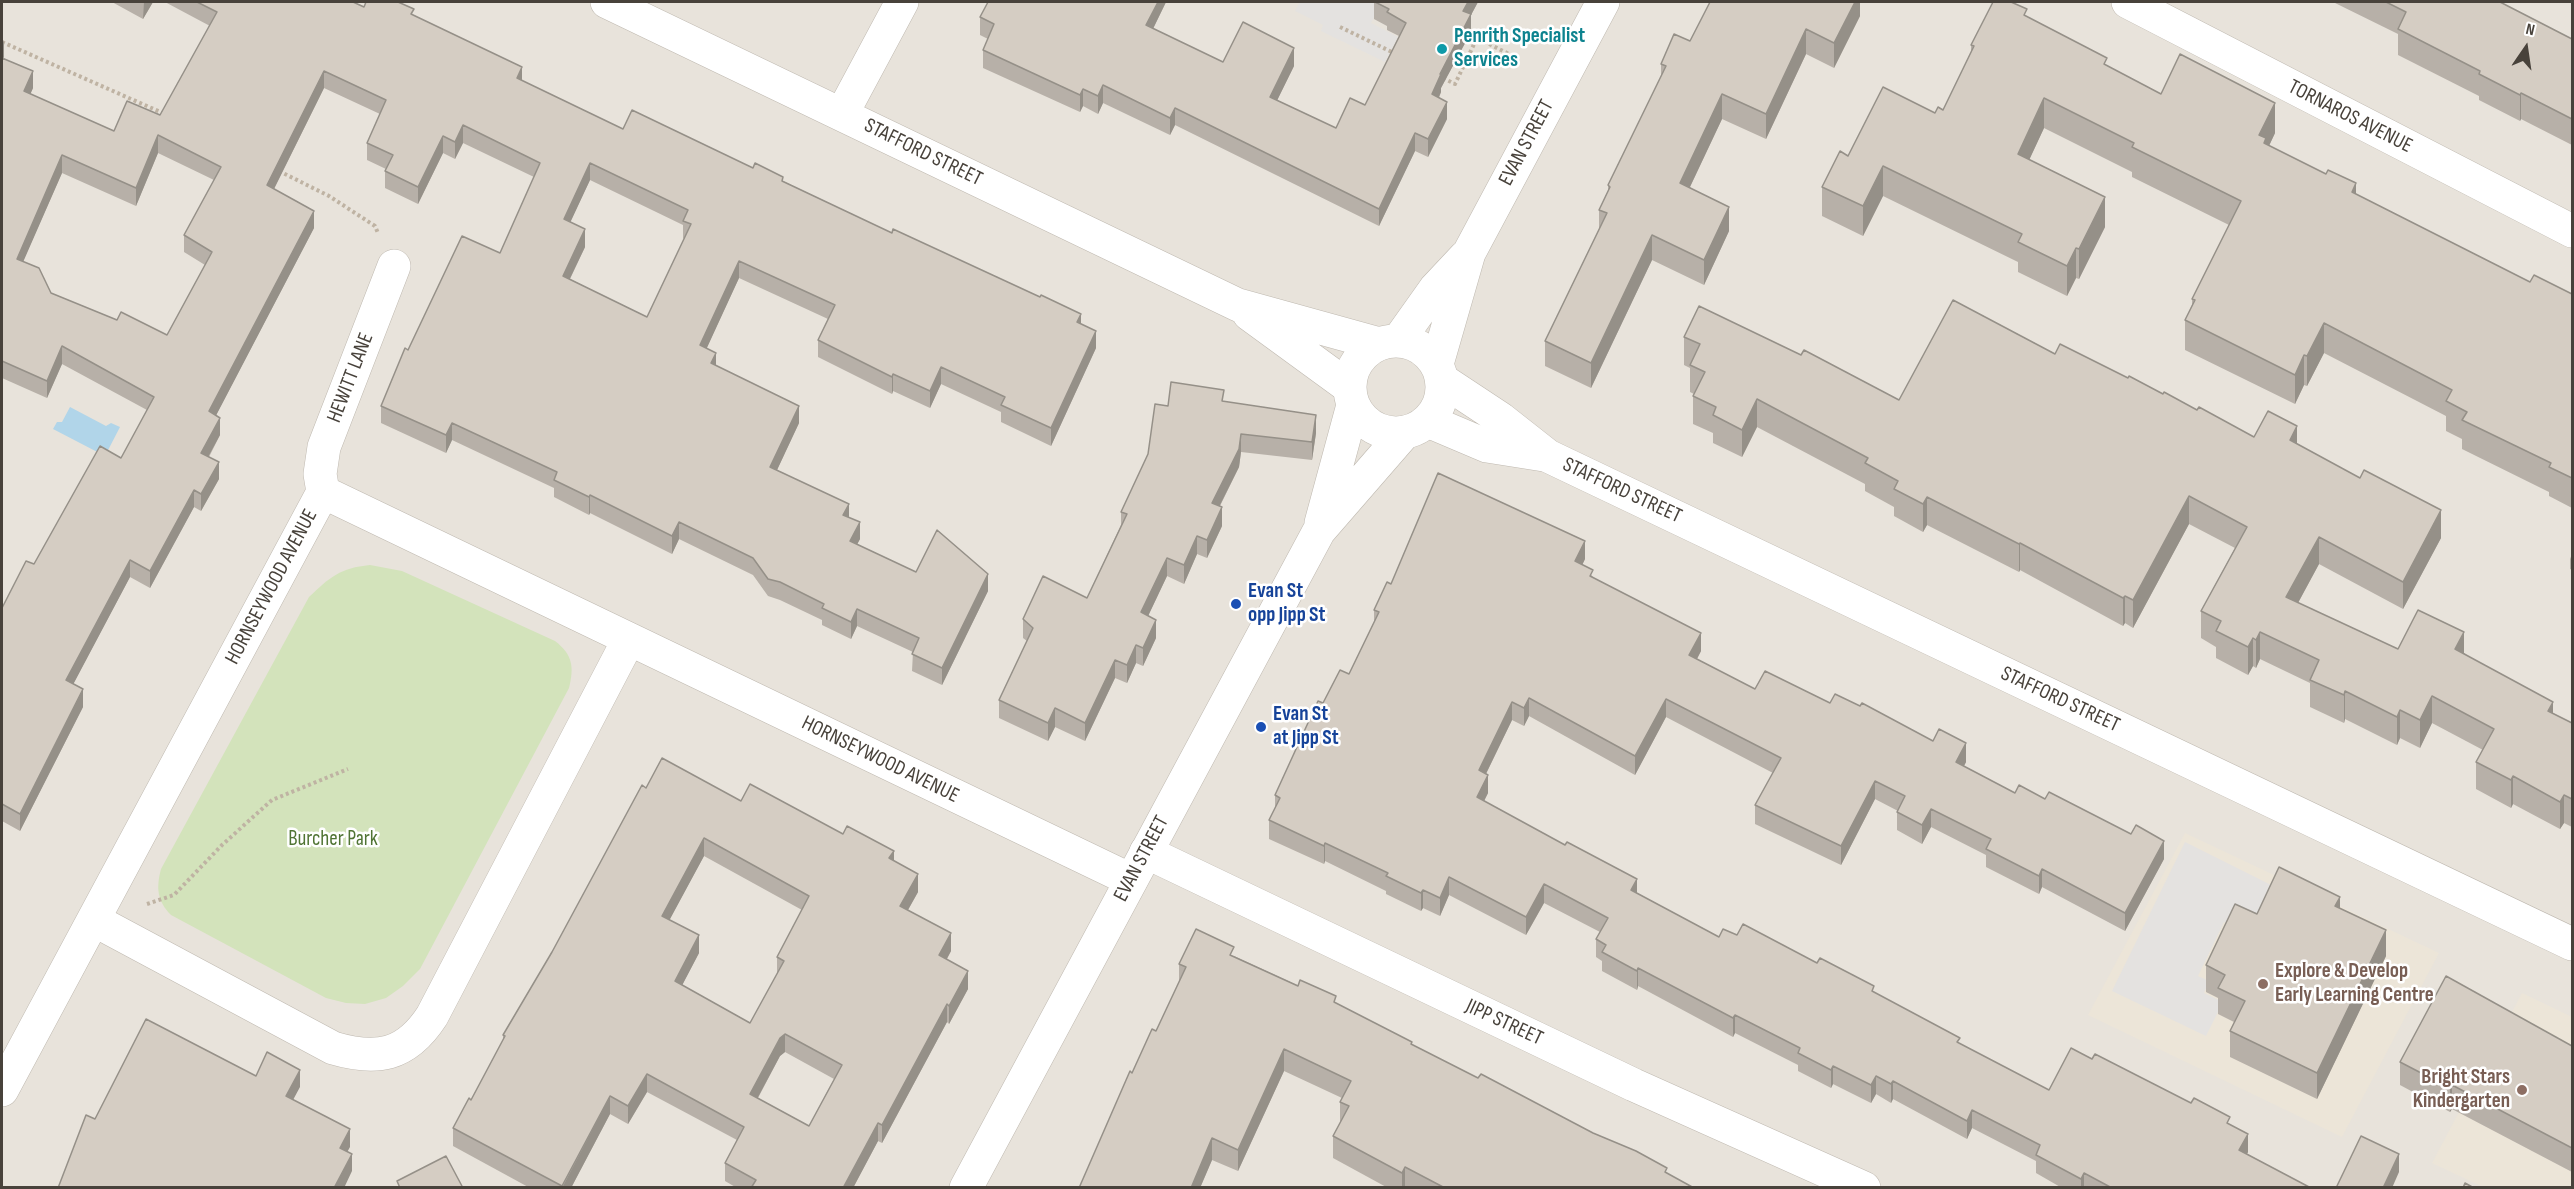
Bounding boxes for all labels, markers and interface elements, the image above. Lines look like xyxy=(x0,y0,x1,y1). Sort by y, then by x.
north arrow xyxy=(2496,18,2556,78)
text: N xyxy=(2524,20,2536,40)
place label: Penrith Specialist Services xyxy=(1454,24,1585,74)
marker: Penrith Specialist Services xyxy=(1435,42,1449,56)
street label: TORNAROS AVENUE xyxy=(2284,75,2416,159)
street label: EVAN STREET xyxy=(1494,96,1560,190)
street label: STAFFORD STREET xyxy=(860,114,986,192)
street label: HEWITT LANE xyxy=(322,330,380,426)
street label: STAFFORD STREET xyxy=(1559,452,1685,530)
street label: HORNSEYWOOD AVENUE xyxy=(220,505,324,669)
place label: Evan St opp Jipp St xyxy=(1248,579,1325,629)
marker: Evan St opp Jipp St xyxy=(1229,597,1243,611)
street label: STAFFORD STREET xyxy=(1997,661,2123,739)
place label: Evan St at Jipp St xyxy=(1273,702,1339,752)
street label: HORNSEYWOOD AVENUE xyxy=(797,711,963,809)
marker: Evan St at Jipp St xyxy=(1254,720,1268,734)
street label: EVAN STREET xyxy=(1109,812,1175,906)
park label: Burcher Park xyxy=(288,827,378,853)
place label: Explore & Develop Early Learning Centre xyxy=(2275,959,2434,1009)
marker: Explore & Develop Early Learning Centre xyxy=(2256,977,2270,991)
street label: JIPP STREET xyxy=(1461,994,1547,1052)
place label: Bright Stars Kindergarten xyxy=(2413,1065,2510,1115)
marker: Bright Stars Kindergarten xyxy=(2515,1083,2529,1097)

